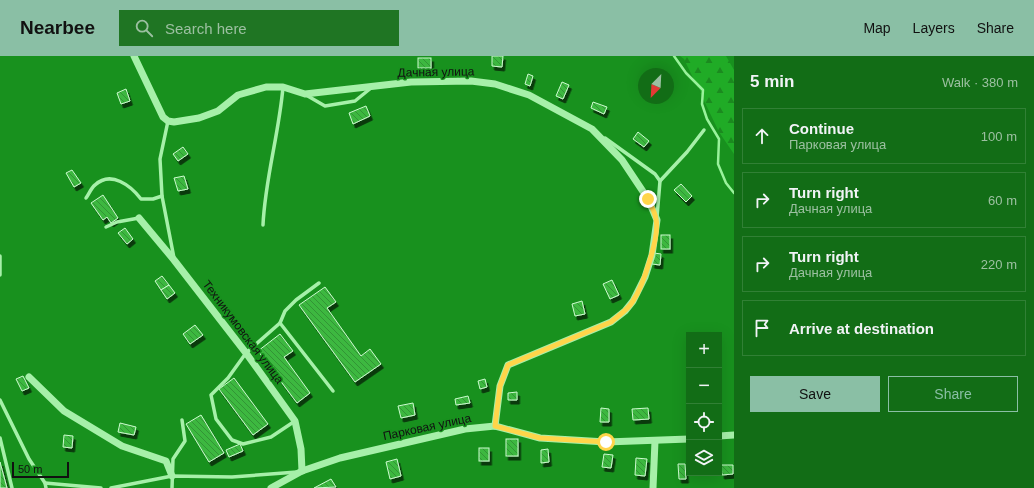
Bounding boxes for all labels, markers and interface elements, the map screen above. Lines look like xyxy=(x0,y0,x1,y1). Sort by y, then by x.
search box xyxy=(119,10,399,46)
text: Nearbee xyxy=(20,17,95,38)
icon: search xyxy=(133,17,155,39)
text: Search here xyxy=(165,20,247,37)
text: Map xyxy=(863,20,891,36)
text: Layers xyxy=(913,20,955,36)
text: Share xyxy=(977,20,1014,36)
street label: Дачная улица xyxy=(397,64,475,80)
north arrow xyxy=(638,68,674,104)
text: 5 min xyxy=(750,72,794,91)
text: Walk · 380 m xyxy=(942,75,1018,90)
text: Continue xyxy=(789,120,854,137)
icon: ahead xyxy=(751,125,773,147)
text: 100 m xyxy=(981,129,1017,144)
text: Парковая улица xyxy=(789,137,886,152)
text: Turn right xyxy=(789,184,859,201)
icon: right xyxy=(751,189,773,211)
route end xyxy=(639,190,657,208)
text: 60 m xyxy=(988,193,1017,208)
text: Дачная улица xyxy=(789,201,872,216)
text: Turn right xyxy=(789,248,859,265)
icon: right xyxy=(751,253,773,275)
text: 220 m xyxy=(981,257,1017,272)
text: Дачная улица xyxy=(789,265,872,280)
street label: Техникумовская улица xyxy=(200,278,287,387)
icon: arrive xyxy=(751,317,773,339)
text: Arrive at destination xyxy=(789,320,934,337)
map controls xyxy=(686,332,722,476)
button: + xyxy=(686,332,722,368)
button: − xyxy=(686,368,722,404)
button: Save xyxy=(750,376,880,412)
button: Share xyxy=(888,376,1018,412)
button: locate xyxy=(686,404,722,440)
street label: Парковая улица xyxy=(382,411,473,443)
route start xyxy=(597,433,615,451)
button: layers xyxy=(686,440,722,476)
scale bar xyxy=(12,460,69,479)
text: 50 m xyxy=(18,463,42,475)

